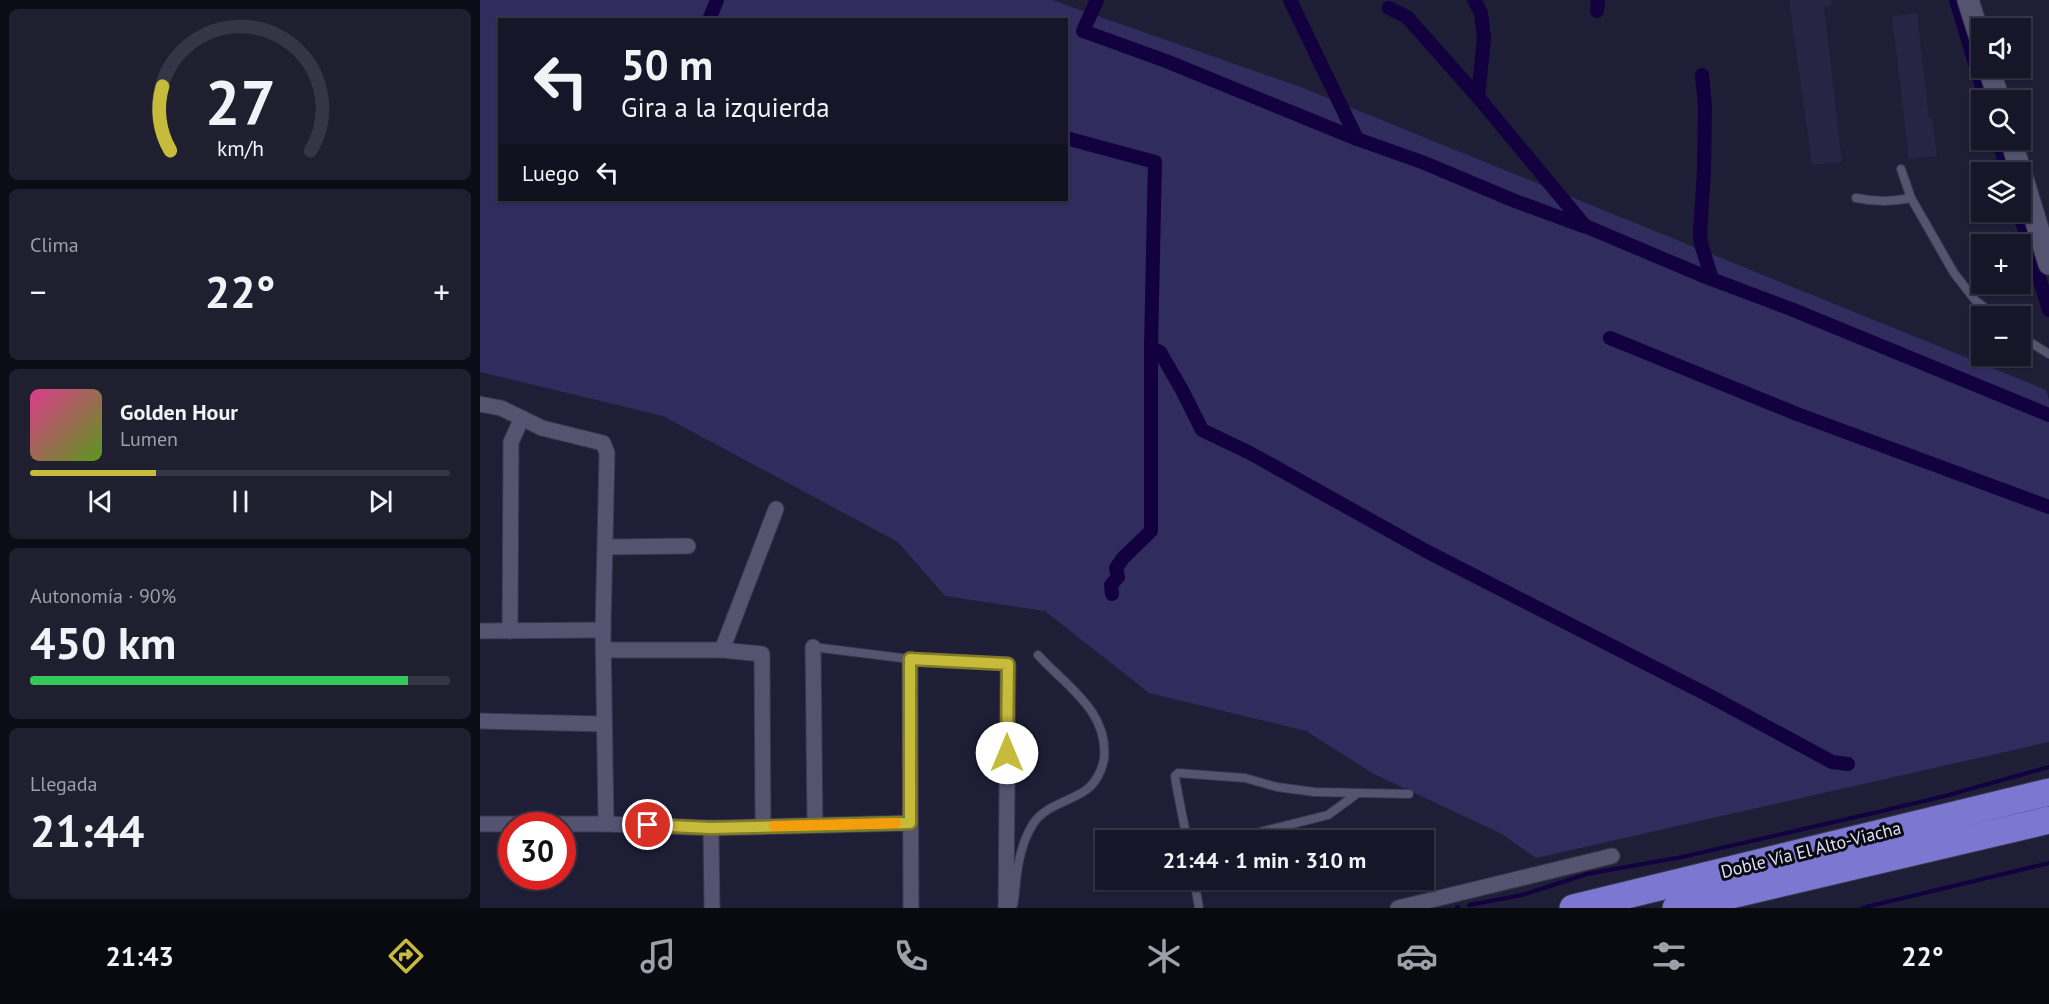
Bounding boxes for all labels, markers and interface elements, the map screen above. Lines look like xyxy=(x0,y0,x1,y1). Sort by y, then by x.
map controls xyxy=(1971,18,2031,366)
button: sound xyxy=(1971,18,2031,78)
text: 50 m xyxy=(621,37,713,92)
icon: left xyxy=(522,42,600,120)
text: 27 xyxy=(205,62,275,143)
text: Gira a la izquierda xyxy=(621,90,830,124)
button: search xyxy=(1971,90,2031,150)
text: km/h xyxy=(216,135,263,163)
icon: left xyxy=(591,156,624,189)
text: Luego xyxy=(522,159,579,187)
button: layers xyxy=(1971,162,2031,222)
text: Clima xyxy=(30,232,79,258)
button: + xyxy=(1971,234,2031,294)
text: 22° xyxy=(205,262,275,320)
text: − xyxy=(30,270,47,313)
text: + xyxy=(433,270,450,313)
button: − xyxy=(1971,306,2031,366)
text: Golden Hour xyxy=(120,398,238,426)
text: Lumen xyxy=(120,426,178,452)
icon: previous xyxy=(84,485,117,518)
icon: pause xyxy=(224,485,257,518)
icon: next xyxy=(364,485,397,518)
text: Autonomía · 90% xyxy=(30,583,176,609)
text: 450 km xyxy=(30,613,176,671)
position arrow xyxy=(975,721,1039,785)
text: Llegada xyxy=(30,771,97,797)
pin xyxy=(622,799,673,850)
text: 21:44 xyxy=(30,801,144,859)
icon: arrive xyxy=(631,808,664,841)
speed limit sign: 30 xyxy=(498,812,576,890)
street label: Doble Vía El Alto-Viacha xyxy=(1718,816,1903,883)
text: 21:44 · 1 min · 310 m xyxy=(1163,846,1366,874)
icon: directions xyxy=(385,935,427,977)
icon: music xyxy=(637,935,679,977)
icon: phone xyxy=(890,935,932,977)
icon: climate xyxy=(1143,935,1185,977)
icon: car xyxy=(1396,935,1438,977)
icon: filters xyxy=(1648,935,1690,977)
text: 21:43 xyxy=(105,939,174,973)
text: 22° xyxy=(1901,939,1944,973)

